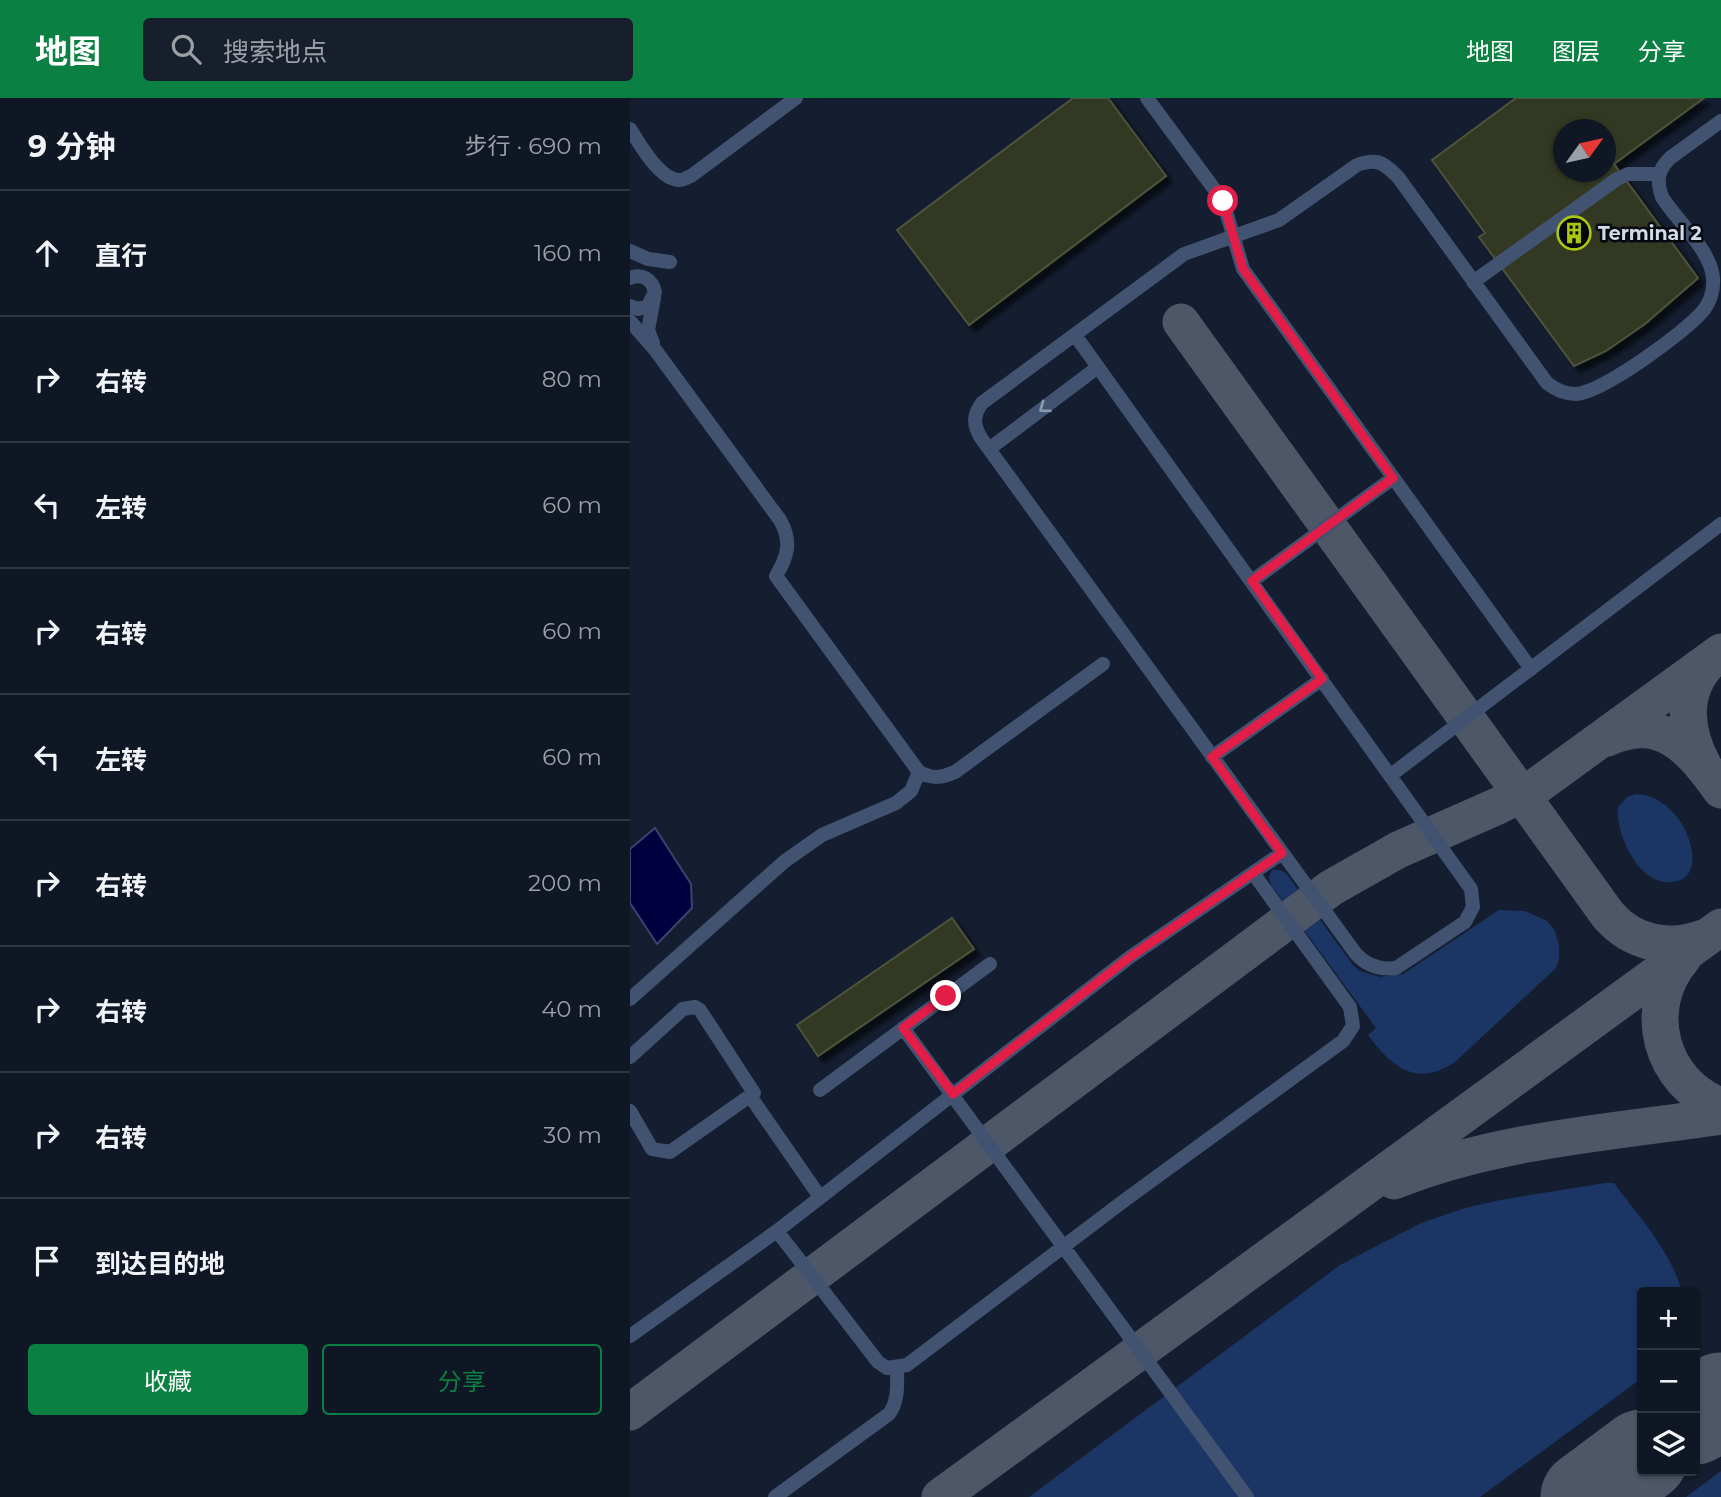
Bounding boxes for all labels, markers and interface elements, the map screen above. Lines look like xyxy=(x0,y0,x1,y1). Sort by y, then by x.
search box xyxy=(143,18,633,81)
icon: search xyxy=(167,30,205,68)
text: 地图 xyxy=(35,31,101,71)
text: 搜索地点 xyxy=(223,36,327,68)
text: 地图 xyxy=(1466,37,1514,66)
text: 图层 xyxy=(1552,37,1600,66)
text: 分享 xyxy=(1638,37,1686,66)
north arrow xyxy=(1553,119,1616,182)
text: 9 分钟 xyxy=(28,128,116,165)
text: 步行 · 690 m xyxy=(464,132,602,160)
route start xyxy=(1207,185,1238,216)
building icon: Terminal 2 xyxy=(1555,214,1593,252)
place label: Terminal 2 xyxy=(1598,222,1702,245)
icon: ahead xyxy=(28,234,66,272)
text: 160 m xyxy=(534,239,602,267)
text: 直行 xyxy=(95,240,147,272)
icon: right xyxy=(28,360,66,398)
text: 80 m xyxy=(542,365,602,393)
text: 右转 xyxy=(95,366,147,398)
one-way arrow xyxy=(1039,400,1051,412)
icon: left xyxy=(28,486,66,524)
text: 60 m xyxy=(542,491,602,519)
text: 左转 xyxy=(95,492,147,524)
icon: right xyxy=(28,612,66,650)
text: 60 m xyxy=(542,617,602,645)
text: 右转 xyxy=(95,618,147,650)
icon: left xyxy=(28,738,66,776)
text: 60 m xyxy=(542,743,602,771)
text: 左转 xyxy=(95,744,147,776)
icon: right xyxy=(28,864,66,902)
text: 200 m xyxy=(528,869,602,897)
text: 右转 xyxy=(95,870,147,902)
route end xyxy=(930,980,961,1011)
icon: right xyxy=(28,990,66,1028)
text: 40 m xyxy=(541,995,602,1023)
text: 右转 xyxy=(95,996,147,1028)
icon: right xyxy=(28,1116,66,1154)
text: 30 m xyxy=(543,1121,602,1149)
text: 右转 xyxy=(95,1122,147,1154)
icon: arrive xyxy=(28,1242,66,1280)
text: 到达目的地 xyxy=(95,1248,225,1280)
map controls xyxy=(1637,1287,1700,1476)
button: + xyxy=(1637,1287,1700,1350)
button: 收藏 xyxy=(28,1344,308,1415)
button: 分享 xyxy=(322,1344,602,1415)
button: − xyxy=(1637,1350,1700,1413)
button: layers xyxy=(1637,1413,1700,1476)

